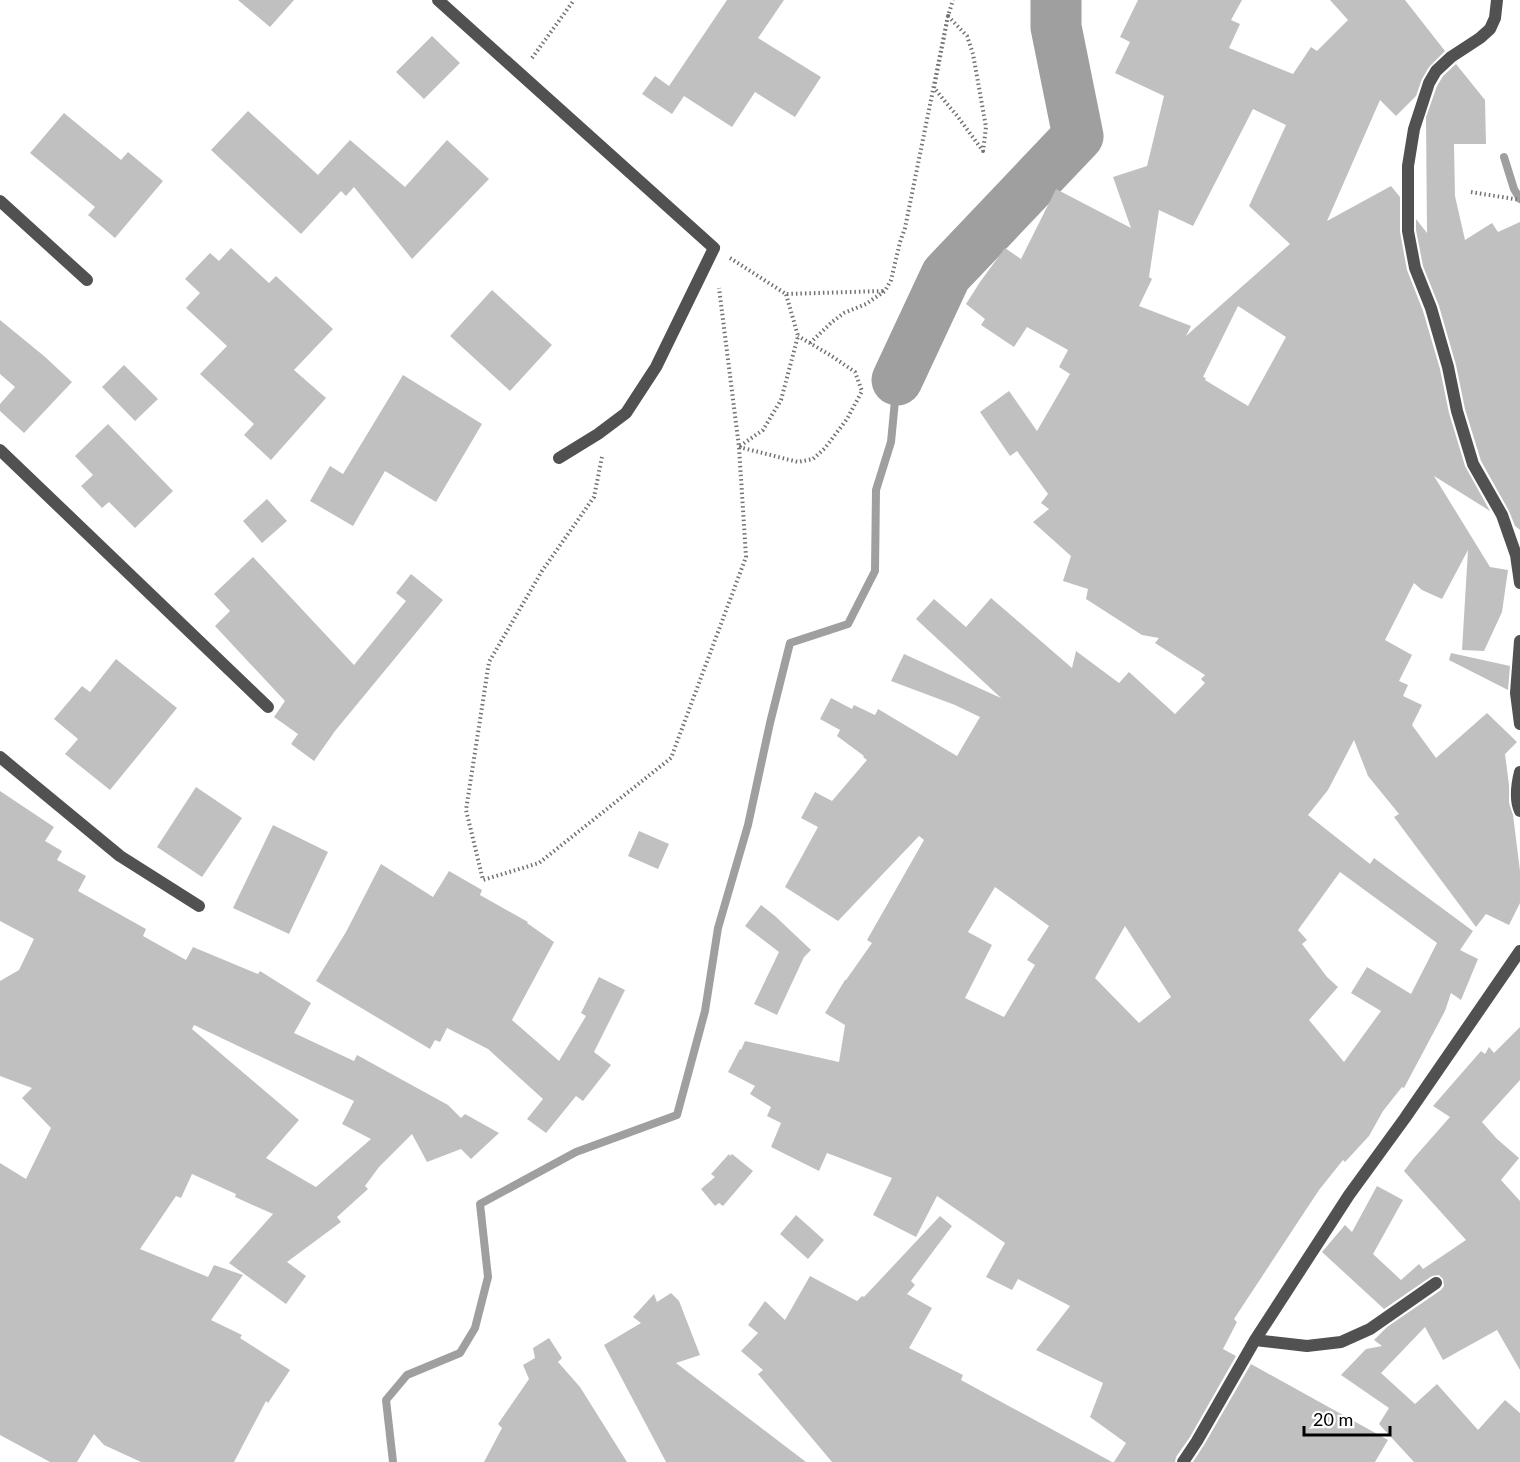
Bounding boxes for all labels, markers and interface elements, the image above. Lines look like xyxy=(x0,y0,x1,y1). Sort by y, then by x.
scale bar xyxy=(1304,1399,1390,1437)
text: 20 m xyxy=(1313,1408,1353,1430)

